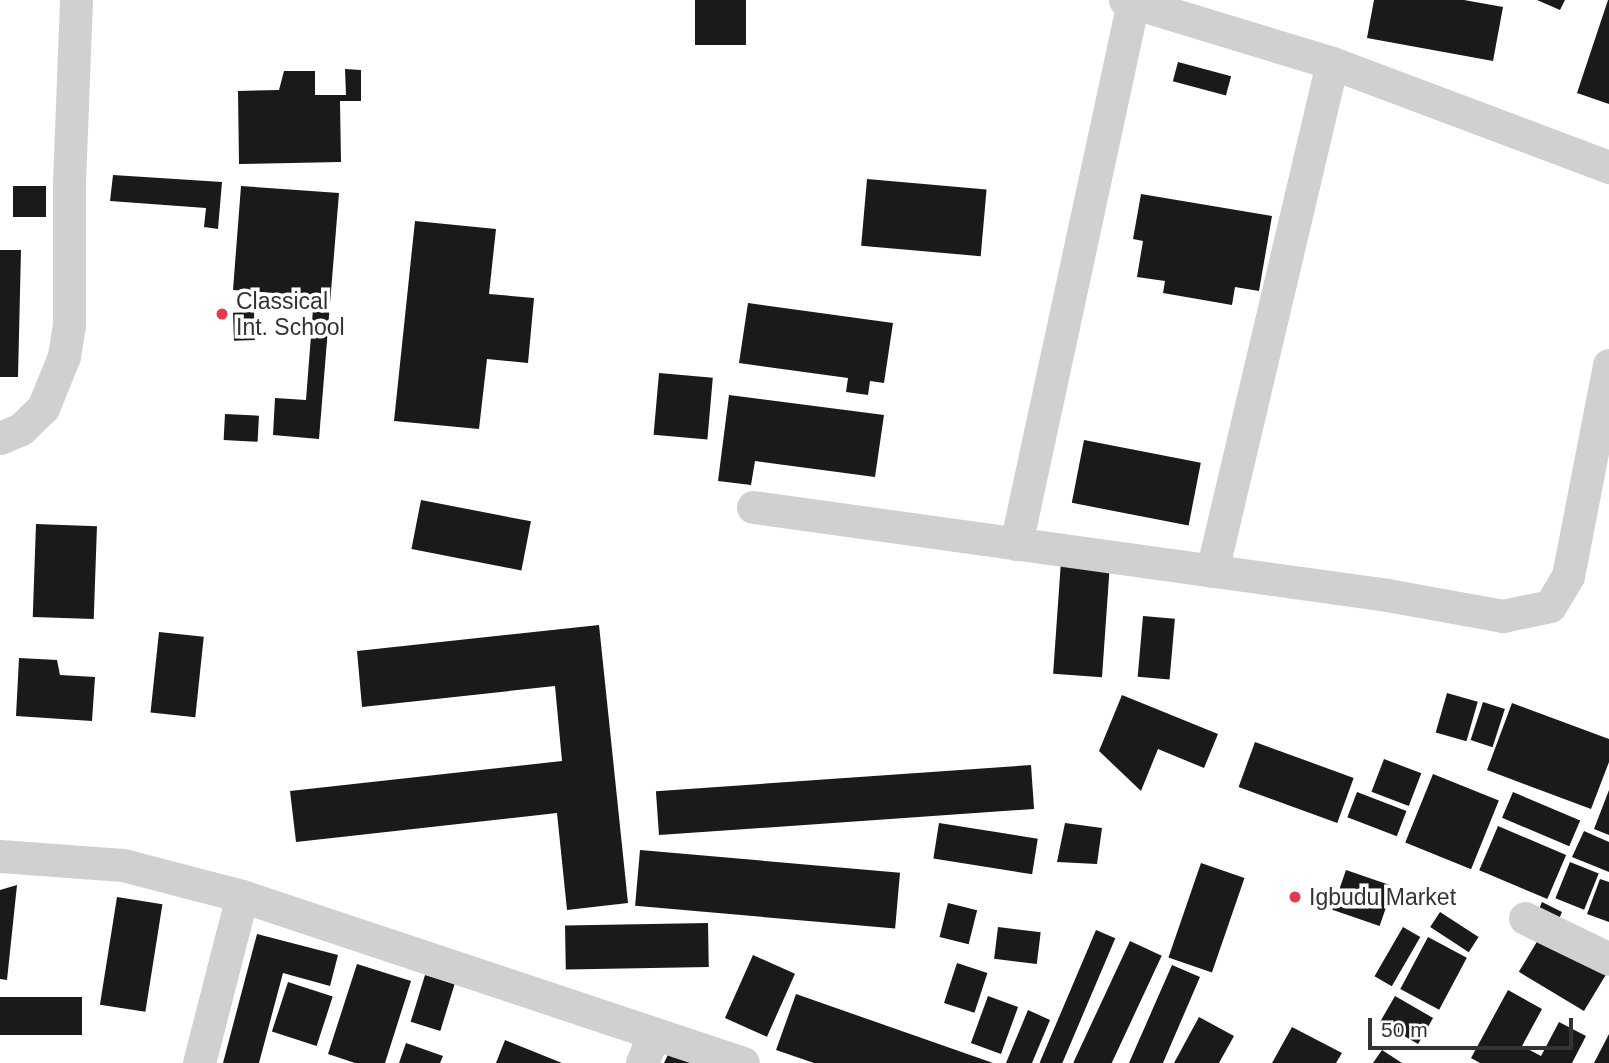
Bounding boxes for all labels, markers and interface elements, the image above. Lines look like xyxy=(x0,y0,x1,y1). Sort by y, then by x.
place label: Classical Int. School xyxy=(236,287,345,341)
marker: Classical Int. School xyxy=(214,306,230,322)
place label: Igbudu Market xyxy=(1309,883,1456,911)
marker: Igbudu Market xyxy=(1287,889,1303,905)
scale bar xyxy=(1371,1004,1576,1048)
text: 50 m xyxy=(1381,1018,1428,1041)

